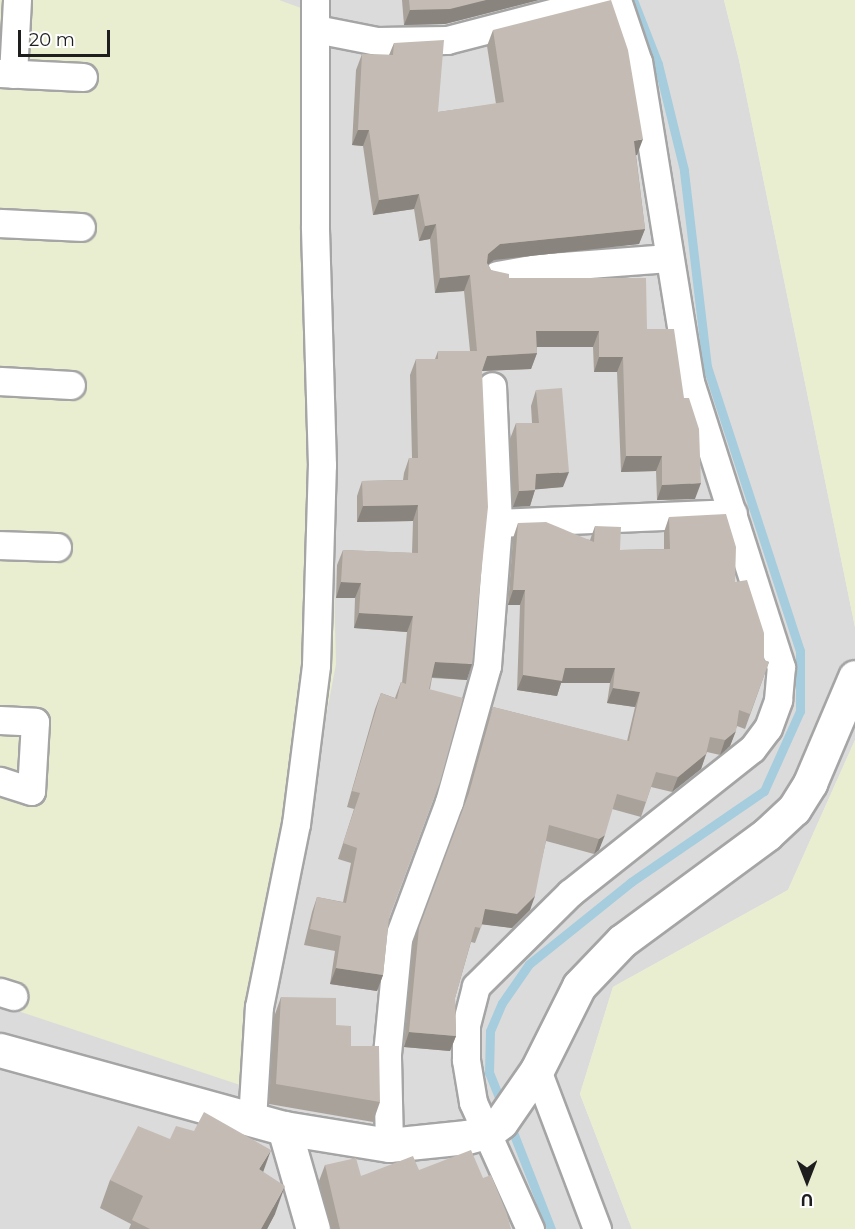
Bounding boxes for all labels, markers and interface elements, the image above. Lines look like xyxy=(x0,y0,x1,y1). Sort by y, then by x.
scale bar xyxy=(21,18,112,56)
text: 20 m xyxy=(29,29,75,51)
north arrow xyxy=(777,1151,837,1211)
text: U xyxy=(801,1190,813,1209)

